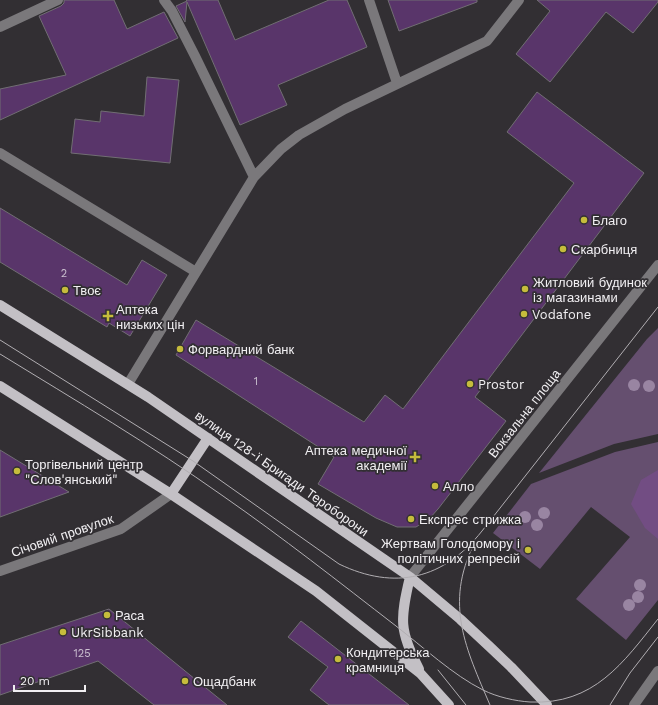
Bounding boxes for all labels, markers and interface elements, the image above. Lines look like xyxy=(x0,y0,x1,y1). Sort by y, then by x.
place label: Благо xyxy=(592,213,627,228)
marker: Благо xyxy=(579,215,589,225)
place label: Скарбниця xyxy=(571,242,637,257)
marker: Скарбниця xyxy=(558,244,568,254)
house number: 2 xyxy=(61,267,67,280)
place label: Житловий будинок із магазинами xyxy=(533,275,647,305)
place label: Твоє xyxy=(73,283,101,298)
marker: Житловий будинок із магазинами xyxy=(520,284,530,294)
marker: Твоє xyxy=(60,285,70,295)
place label: Аптека низьких цін xyxy=(116,302,185,332)
place label: Vodafone xyxy=(532,307,591,322)
marker: Vodafone xyxy=(519,309,529,319)
marker: Аптека низьких цін xyxy=(103,311,113,321)
place label: Форвардний банк xyxy=(188,342,295,357)
marker: Форвардний банк xyxy=(175,344,185,354)
street label: Вокзальна площа xyxy=(485,366,564,461)
house number: 1 xyxy=(254,375,258,388)
place label: Prostor xyxy=(478,377,524,392)
marker: Prostor xyxy=(465,379,475,389)
street label: вулиця 128-ї Бригади Тероборони xyxy=(192,408,371,539)
place label: Аптека медичної академії xyxy=(305,443,407,473)
marker: Аптека медичної академії xyxy=(410,452,420,462)
place label: Торгівельний центр "Слов'янський" xyxy=(25,457,143,487)
marker: Торгівельний центр "Слов'янський" xyxy=(12,466,22,476)
place label: Алло xyxy=(443,479,474,494)
marker: Алло xyxy=(430,481,440,491)
street label: Січовий провулок xyxy=(9,511,116,560)
place label: Експрес стрижка xyxy=(419,512,522,527)
marker: Експрес стрижка xyxy=(406,514,416,524)
place label: Жертвам Голодомору і політичних репресій xyxy=(381,536,520,566)
marker: Жертвам Голодомору і політичних репресій xyxy=(523,545,533,555)
place label: Раса xyxy=(115,608,145,623)
marker: Раса xyxy=(102,610,112,620)
place label: UkrSibbank xyxy=(71,625,144,640)
marker: UkrSibbank xyxy=(58,627,68,637)
place label: Кондитерська крамниця xyxy=(346,645,430,675)
house number: 125 xyxy=(73,647,91,660)
marker: Кондитерська крамниця xyxy=(333,654,343,664)
scale bar xyxy=(14,667,85,693)
text: 20 m xyxy=(20,674,50,688)
place label: Ощадбанк xyxy=(193,674,256,689)
marker: Ощадбанк xyxy=(180,676,190,686)

